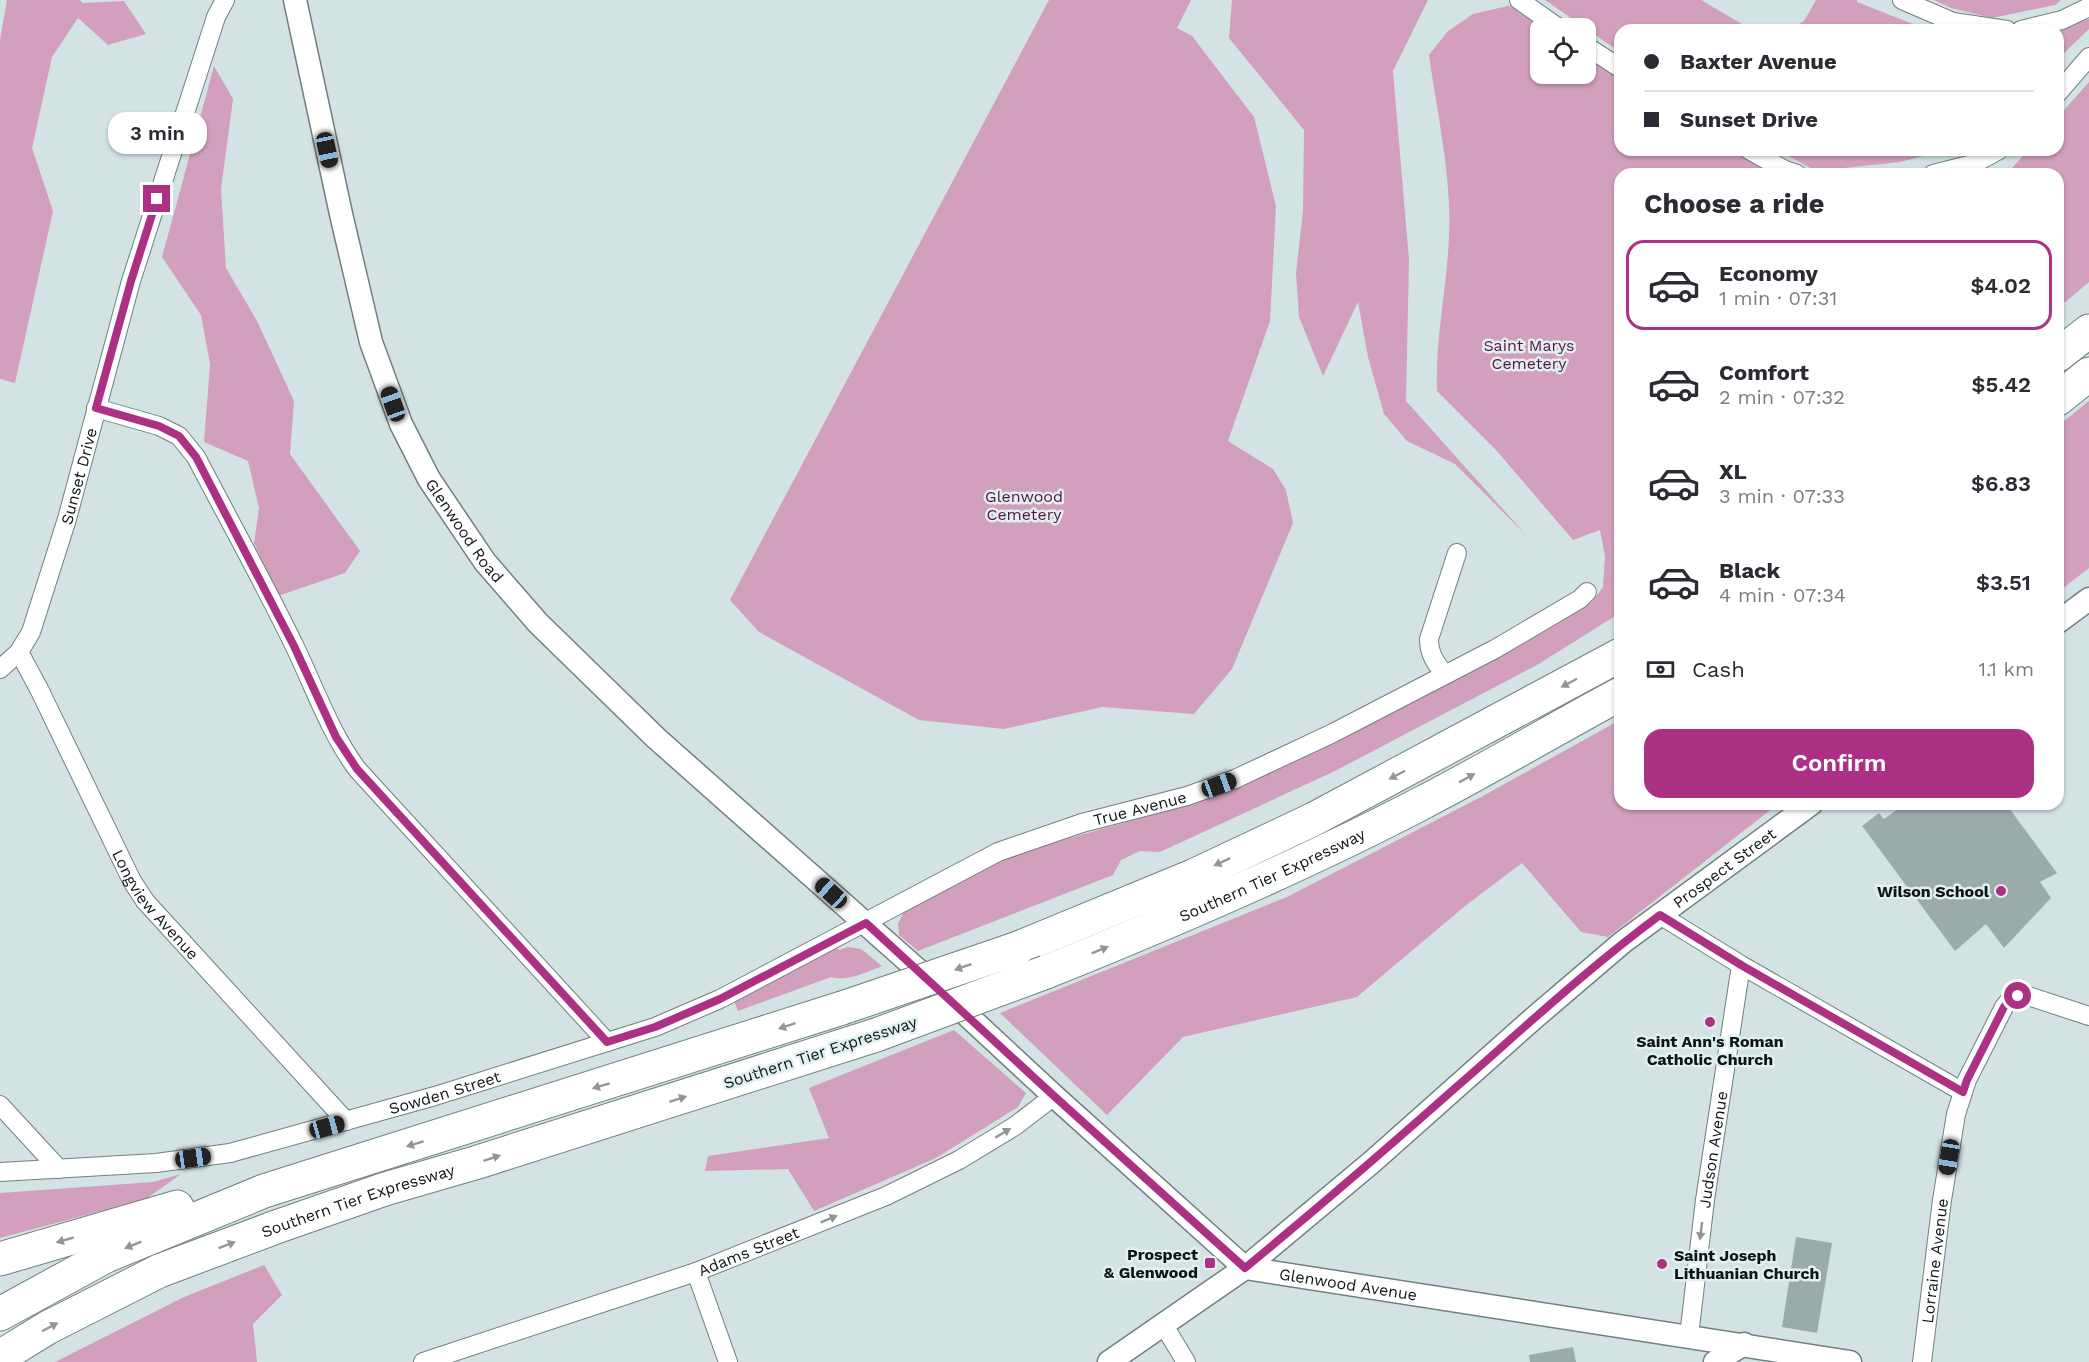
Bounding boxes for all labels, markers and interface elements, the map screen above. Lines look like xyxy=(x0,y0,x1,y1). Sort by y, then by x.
map controls xyxy=(1530,18,1596,84)
button: locate xyxy=(1530,18,1596,84)
text: Baxter Avenue xyxy=(1680,49,1837,74)
text: Sunset Drive xyxy=(1680,107,1818,132)
callout: 3 min xyxy=(108,112,207,154)
text: 3 min xyxy=(130,121,185,145)
car xyxy=(314,131,340,169)
route end xyxy=(143,185,170,212)
text: Choose a ride xyxy=(1644,188,1824,220)
icon: car xyxy=(1647,258,1701,312)
text: Economy xyxy=(1719,261,1818,286)
text: $4.02 xyxy=(1970,273,2031,298)
text: 1 min · 07:31 xyxy=(1719,286,1837,310)
park label: Saint Marys Cemetery xyxy=(1484,336,1575,373)
icon: car xyxy=(1647,357,1701,411)
text: Comfort xyxy=(1719,360,1809,385)
text: $5.42 xyxy=(1971,372,2031,397)
car xyxy=(378,384,408,424)
text: 2 min · 07:32 xyxy=(1719,385,1845,409)
street label: Sunset Drive xyxy=(57,426,101,527)
icon: car xyxy=(1647,456,1701,510)
text: XL xyxy=(1719,459,1747,484)
text: $6.83 xyxy=(1971,471,2031,496)
street label: Glenwood Road xyxy=(421,475,507,586)
text: 3 min · 07:33 xyxy=(1719,484,1845,508)
park label: Glenwood Cemetery xyxy=(985,487,1063,524)
icon: car xyxy=(1647,555,1701,609)
text: Black xyxy=(1719,558,1780,583)
text: $3.51 xyxy=(1976,570,2031,595)
text: 4 min · 07:34 xyxy=(1719,583,1846,607)
icon: cash xyxy=(1644,653,1677,686)
text: Cash xyxy=(1692,657,1745,682)
text: 1.1 km xyxy=(1978,657,2034,681)
one-way arrow xyxy=(1560,678,1577,688)
button: Confirm xyxy=(1644,729,2034,798)
car xyxy=(1199,770,1239,800)
one-way arrow xyxy=(1388,770,1405,780)
one-way arrow xyxy=(1459,773,1476,783)
street label: True Avenue xyxy=(1091,788,1189,830)
street label: Southern Tier Expressway xyxy=(1176,824,1369,926)
street label: Prospect Street xyxy=(1669,824,1780,912)
street label: Longview Avenue xyxy=(108,846,203,963)
one-way arrow xyxy=(1214,858,1231,867)
car xyxy=(812,874,850,912)
place label: Wilson School xyxy=(1877,882,1990,901)
marker: Wilson School xyxy=(1994,884,2008,898)
one-way arrow xyxy=(1092,945,1110,955)
one-way arrow xyxy=(954,962,972,972)
route start xyxy=(2004,982,2031,1009)
street label: Southern Tier Expressway xyxy=(721,1012,920,1093)
marker: Saint Ann's Roman Catholic Church xyxy=(1703,1015,1717,1029)
one-way arrow xyxy=(778,1022,796,1031)
place label: Saint Ann's Roman Catholic Church xyxy=(1636,1032,1784,1069)
street label: Sowden Street xyxy=(387,1067,503,1118)
one-way arrow xyxy=(592,1082,610,1091)
street label: Judson Avenue xyxy=(1695,1090,1732,1209)
one-way arrow xyxy=(669,1093,687,1103)
car xyxy=(307,1114,347,1140)
one-way arrow xyxy=(995,1127,1011,1138)
car xyxy=(1937,1138,1961,1176)
one-way arrow xyxy=(406,1140,424,1149)
car xyxy=(174,1147,212,1169)
one-way arrow xyxy=(483,1152,501,1162)
street label: Southern Tier Expressway xyxy=(259,1160,458,1242)
street label: Lorraine Avenue xyxy=(1918,1197,1952,1324)
one-way arrow xyxy=(820,1214,838,1224)
one-way arrow xyxy=(1696,1221,1706,1240)
street label: Adams Street xyxy=(696,1223,802,1280)
one-way arrow xyxy=(56,1236,74,1245)
one-way arrow xyxy=(218,1240,236,1250)
one-way arrow xyxy=(124,1241,142,1250)
place label: Prospect & Glenwood xyxy=(1104,1245,1198,1282)
place label: Saint Joseph Lithuanian Church xyxy=(1674,1246,1819,1283)
marker: Prospect & Glenwood xyxy=(1203,1256,1217,1270)
marker: Saint Joseph Lithuanian Church xyxy=(1655,1257,1669,1271)
street label: Glenwood Avenue xyxy=(1278,1264,1419,1305)
one-way arrow xyxy=(42,1322,59,1332)

